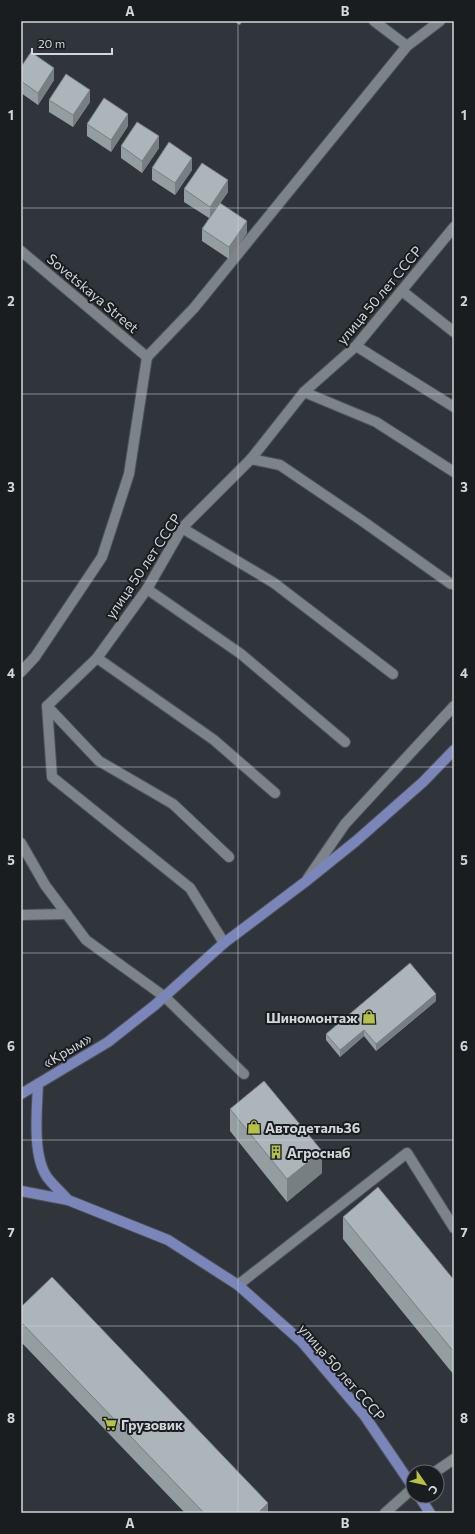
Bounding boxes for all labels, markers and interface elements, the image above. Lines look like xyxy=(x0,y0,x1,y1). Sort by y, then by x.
text: A xyxy=(125,3,135,19)
text: B xyxy=(341,3,350,19)
scale bar xyxy=(32,30,112,56)
text: 20 m xyxy=(38,36,65,50)
text: 1 xyxy=(8,107,14,123)
text: 1 xyxy=(461,107,467,123)
street label: улица 50 лет СССР xyxy=(333,242,425,348)
street label: Sovetskaya Street xyxy=(44,250,142,336)
text: 2 xyxy=(7,293,15,309)
text: 2 xyxy=(460,293,468,309)
text: 3 xyxy=(7,479,15,495)
text: 3 xyxy=(460,479,468,495)
street label: улица 50 лет СССР xyxy=(102,510,185,622)
text: 4 xyxy=(7,665,15,681)
text: 4 xyxy=(460,665,468,681)
text: 5 xyxy=(7,852,15,868)
text: 5 xyxy=(460,852,468,868)
place label: Шиномонтаж xyxy=(266,1009,358,1026)
shop icon: Шиномонтаж xyxy=(361,1009,377,1025)
street label: «Крым» xyxy=(40,1029,94,1071)
text: 6 xyxy=(7,1038,15,1054)
text: 6 xyxy=(460,1038,468,1054)
shop icon: Автодеталь36 xyxy=(246,1119,262,1135)
place label: Автодеталь36 xyxy=(265,1119,361,1136)
building icon: Агроснаб xyxy=(268,1144,284,1160)
place label: Агроснаб xyxy=(287,1144,350,1161)
text: 7 xyxy=(7,1224,15,1240)
text: 7 xyxy=(460,1224,468,1240)
street label: улица 50 лет СССР xyxy=(295,1320,389,1424)
text: 8 xyxy=(7,1410,15,1426)
text: 8 xyxy=(460,1410,468,1426)
supermarket icon: Грузовик xyxy=(102,1416,118,1432)
place label: Грузовик xyxy=(121,1416,183,1433)
north arrow xyxy=(405,1464,445,1504)
text: С xyxy=(426,1483,441,1497)
text: A xyxy=(125,1515,135,1531)
text: B xyxy=(341,1515,350,1531)

